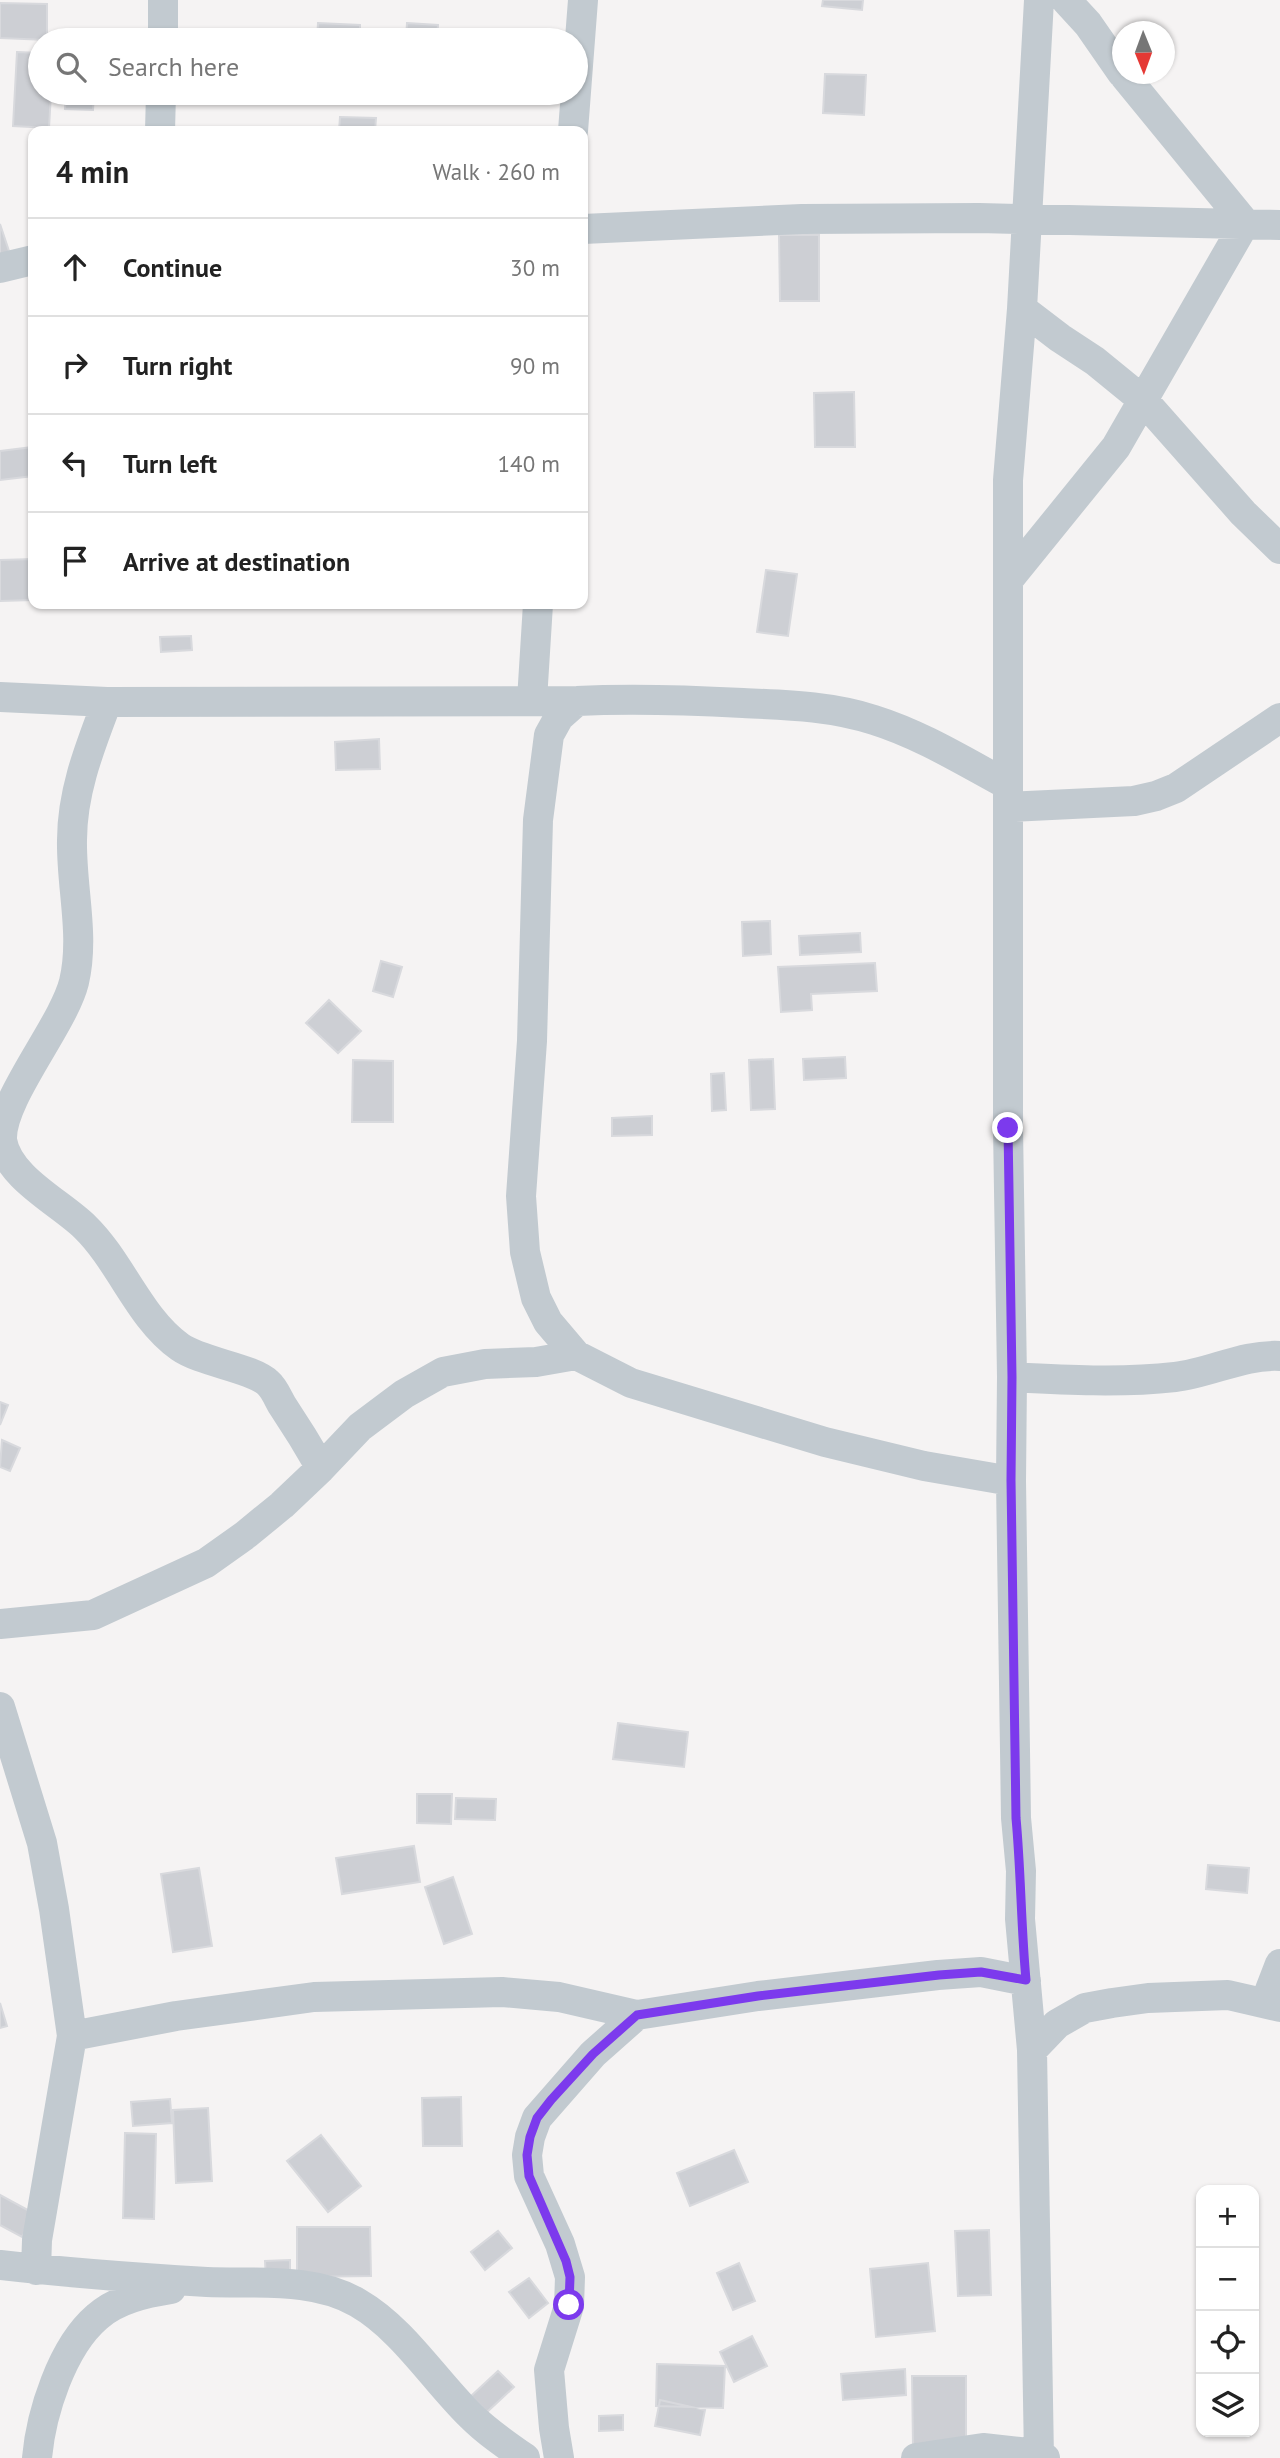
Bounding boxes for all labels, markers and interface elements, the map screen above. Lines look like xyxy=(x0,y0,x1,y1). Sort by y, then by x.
north arrow xyxy=(1112,21,1175,84)
search box xyxy=(28,28,588,105)
icon: search xyxy=(52,48,90,86)
text: Search here xyxy=(108,50,239,83)
text: 4 min xyxy=(56,152,129,191)
text: Walk · 260 m xyxy=(433,157,560,186)
icon: ahead xyxy=(56,248,94,286)
text: Continue xyxy=(123,251,222,284)
text: 30 m xyxy=(510,253,560,282)
icon: right xyxy=(56,346,94,384)
text: Turn right xyxy=(123,349,232,382)
text: 90 m xyxy=(510,351,560,380)
icon: left xyxy=(56,444,94,482)
text: Turn left xyxy=(123,447,217,480)
text: 140 m xyxy=(498,449,560,478)
icon: arrive xyxy=(56,542,94,580)
text: Arrive at destination xyxy=(123,545,350,578)
route end xyxy=(992,1112,1023,1143)
map controls xyxy=(1196,2185,1259,2437)
button: + xyxy=(1196,2185,1259,2248)
button: − xyxy=(1196,2248,1259,2311)
route start xyxy=(553,2289,584,2320)
button: locate xyxy=(1196,2311,1259,2374)
button: layers xyxy=(1196,2374,1259,2437)

